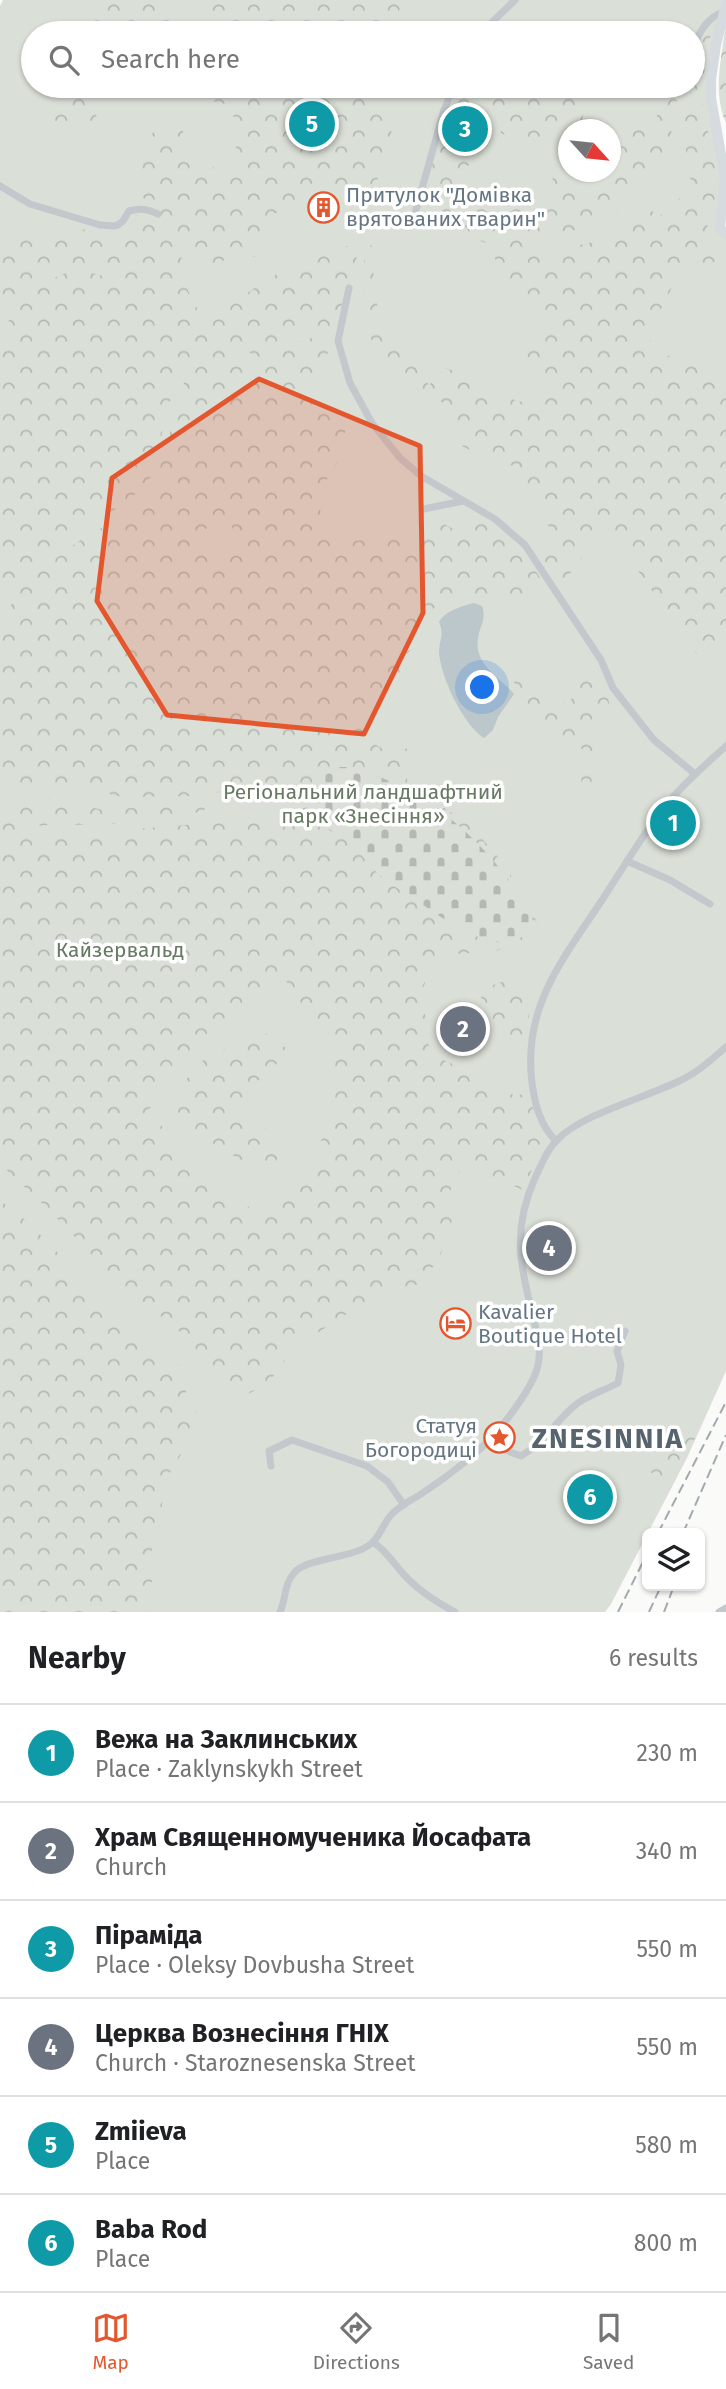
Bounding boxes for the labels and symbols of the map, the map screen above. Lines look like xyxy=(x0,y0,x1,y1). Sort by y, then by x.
pin: 5 xyxy=(289,98,335,150)
pin: 3 xyxy=(442,103,488,155)
north arrow xyxy=(558,119,621,182)
place label: Притулок "Домівка врятованих тварин" xyxy=(346,182,545,232)
building icon: Притулок "Домівка врятованих тварин" xyxy=(306,190,340,224)
your location xyxy=(465,670,499,704)
park label: Регіональний ландшафтний парк «Знесіння» xyxy=(223,779,503,829)
pin: 1 xyxy=(650,797,696,849)
park label: Кайзервальд xyxy=(56,937,184,963)
pin: 2 xyxy=(440,1003,486,1055)
pin: 4 xyxy=(526,1222,572,1274)
place label: Kavalier Boutique Hotel xyxy=(478,1299,622,1349)
hotel icon: Kavalier Boutique Hotel xyxy=(438,1307,472,1341)
place label: Статуя Богородиці xyxy=(365,1413,477,1463)
place icon: Статуя Богородиці xyxy=(483,1421,517,1455)
district label: ZNESINNIA xyxy=(532,1422,684,1455)
pin: 6 xyxy=(567,1471,613,1523)

